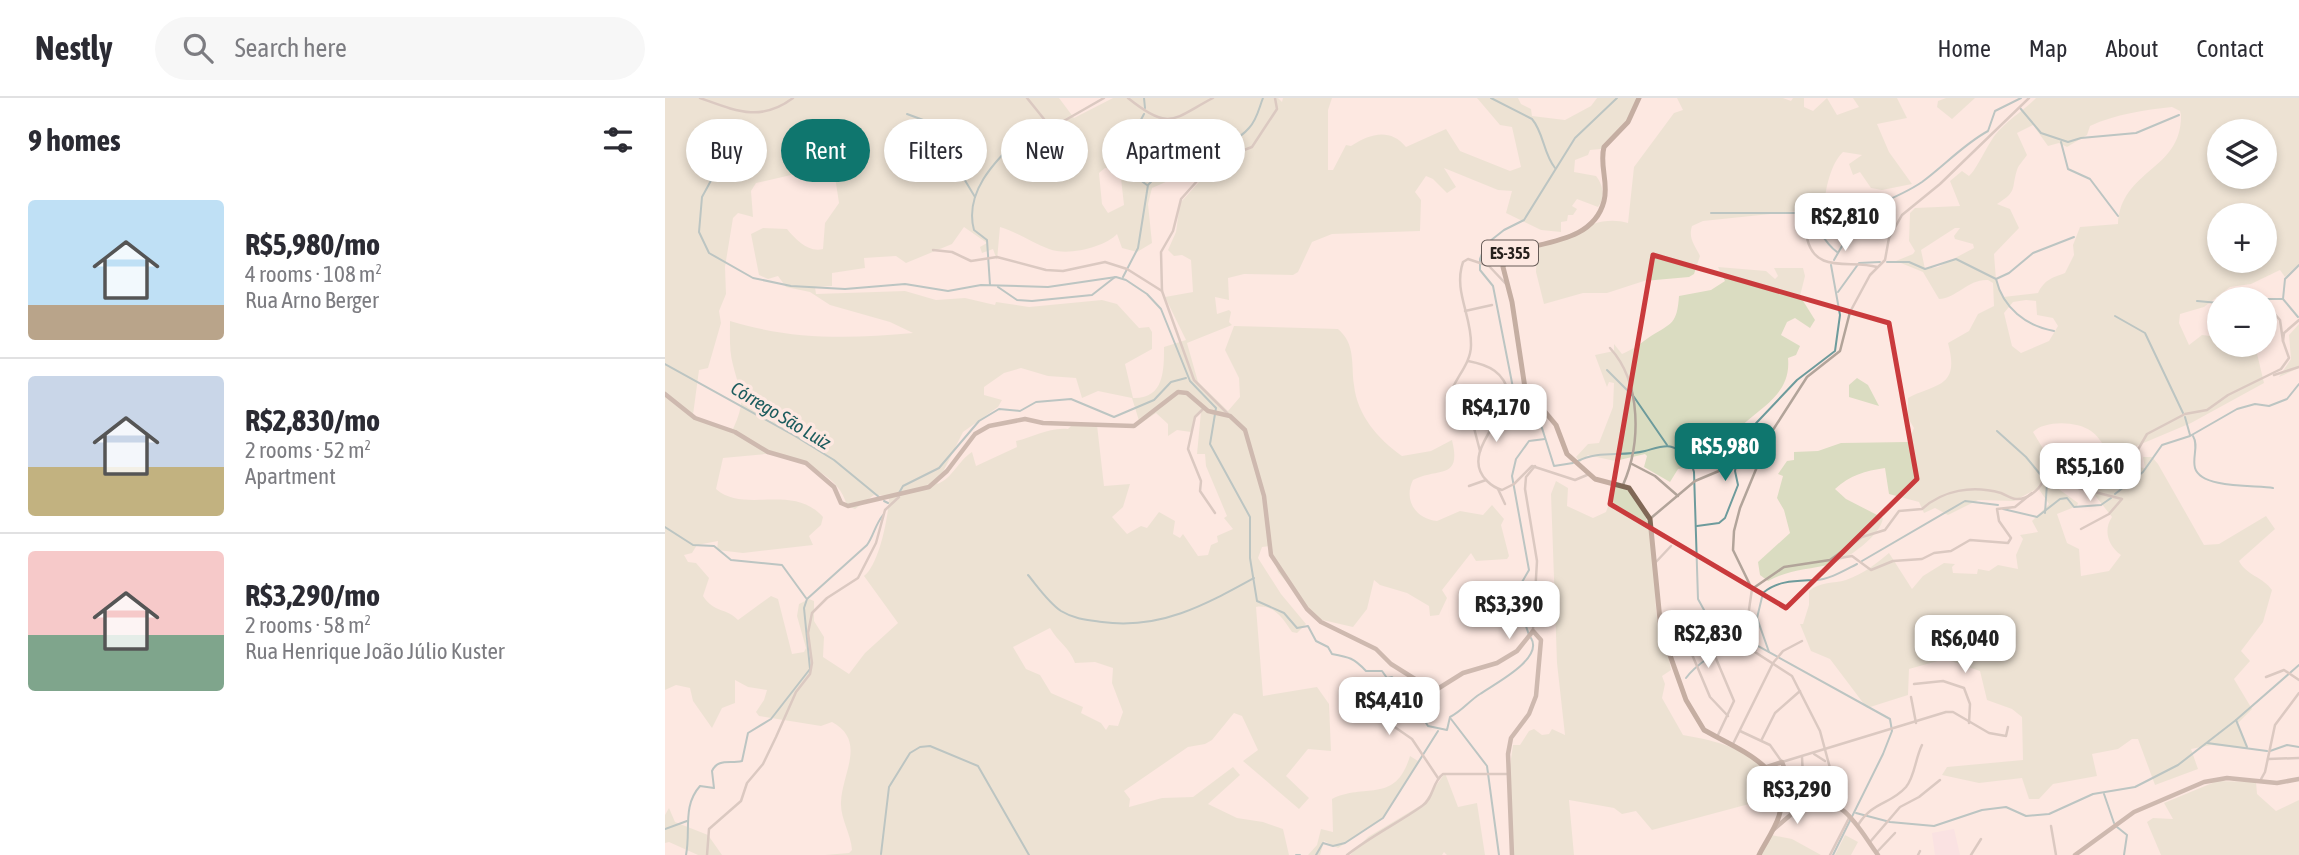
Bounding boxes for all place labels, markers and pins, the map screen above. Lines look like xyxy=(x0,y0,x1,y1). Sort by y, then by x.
pin: R$2,810 xyxy=(1780,194,1910,253)
pin: R$4,170 xyxy=(1431,384,1561,444)
pin: R$5,980 xyxy=(1660,424,1790,483)
pin: R$5,160 xyxy=(2025,444,2155,503)
pin: R$3,390 xyxy=(1444,582,1574,641)
pin: R$2,830 xyxy=(1643,610,1773,670)
pin: R$6,040 xyxy=(1900,616,2030,675)
pin: R$4,410 xyxy=(1324,678,1454,737)
pin: R$3,290 xyxy=(1732,766,1862,826)

